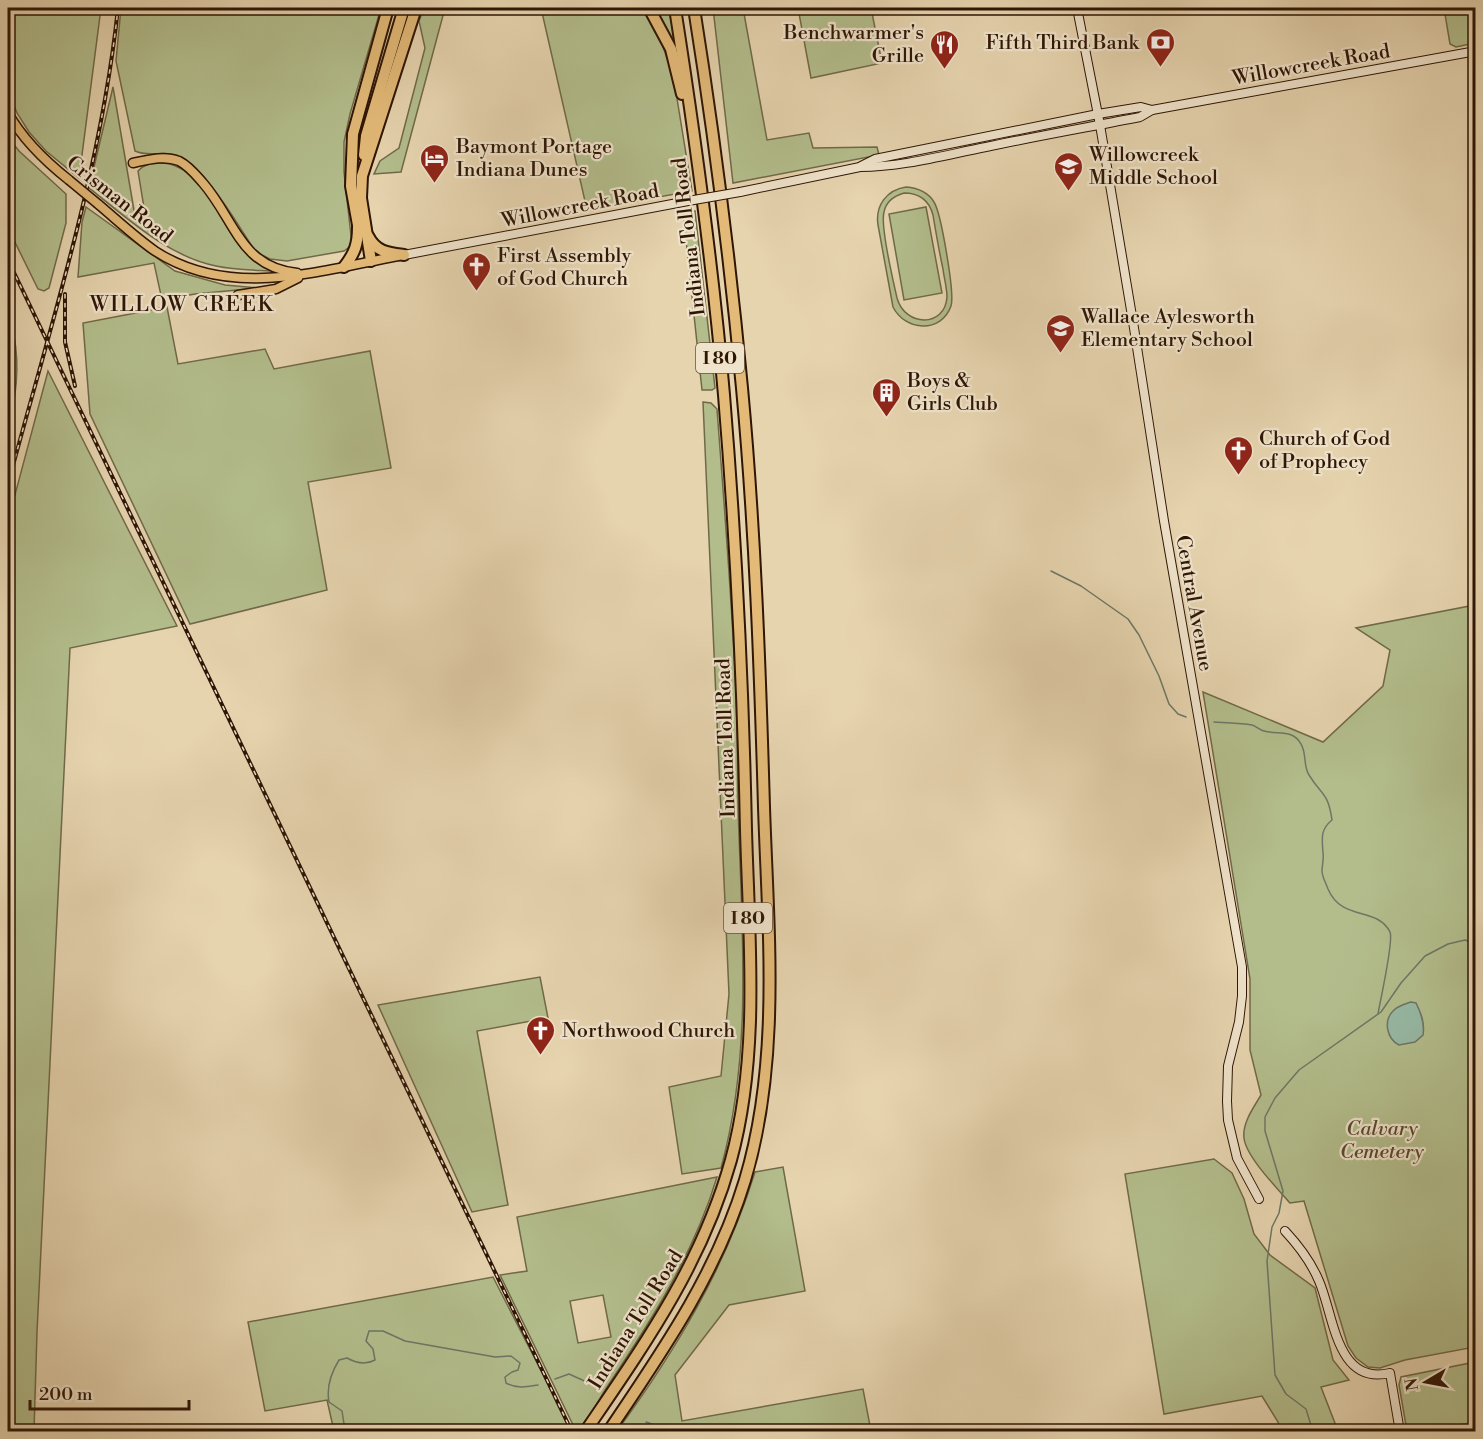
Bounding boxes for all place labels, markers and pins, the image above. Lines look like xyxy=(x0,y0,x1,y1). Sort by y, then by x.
place label: Benchwarmer's Grille xyxy=(783,21,924,69)
bank icon: Fifth Third Bank xyxy=(1144,26,1176,68)
restaurant icon: Benchwarmer's Grille xyxy=(929,28,961,70)
place label: Fifth Third Bank xyxy=(985,31,1141,56)
place label: Baymont Portage Indiana Dunes xyxy=(455,135,612,183)
hotel icon: Baymont Portage Indiana Dunes xyxy=(419,142,451,184)
place label: Willowcreek Middle School xyxy=(1088,143,1218,191)
school or university icon: Willowcreek Middle School xyxy=(1052,150,1084,192)
place label: First Assembly of God Church xyxy=(497,244,632,292)
church icon: First Assembly of God Church xyxy=(460,250,492,292)
place label: Wallace Aylesworth Elementary School xyxy=(1080,305,1255,353)
school or university icon: Wallace Aylesworth Elementary School xyxy=(1044,312,1076,354)
place label: Boys & Girls Club xyxy=(906,369,998,417)
building icon: Boys & Girls Club xyxy=(870,376,902,418)
place label: Church of God of Prophecy xyxy=(1259,427,1391,475)
church icon: Church of God of Prophecy xyxy=(1222,434,1254,476)
church icon: Northwood Church xyxy=(525,1014,557,1056)
place label: Northwood Church xyxy=(562,1019,735,1044)

